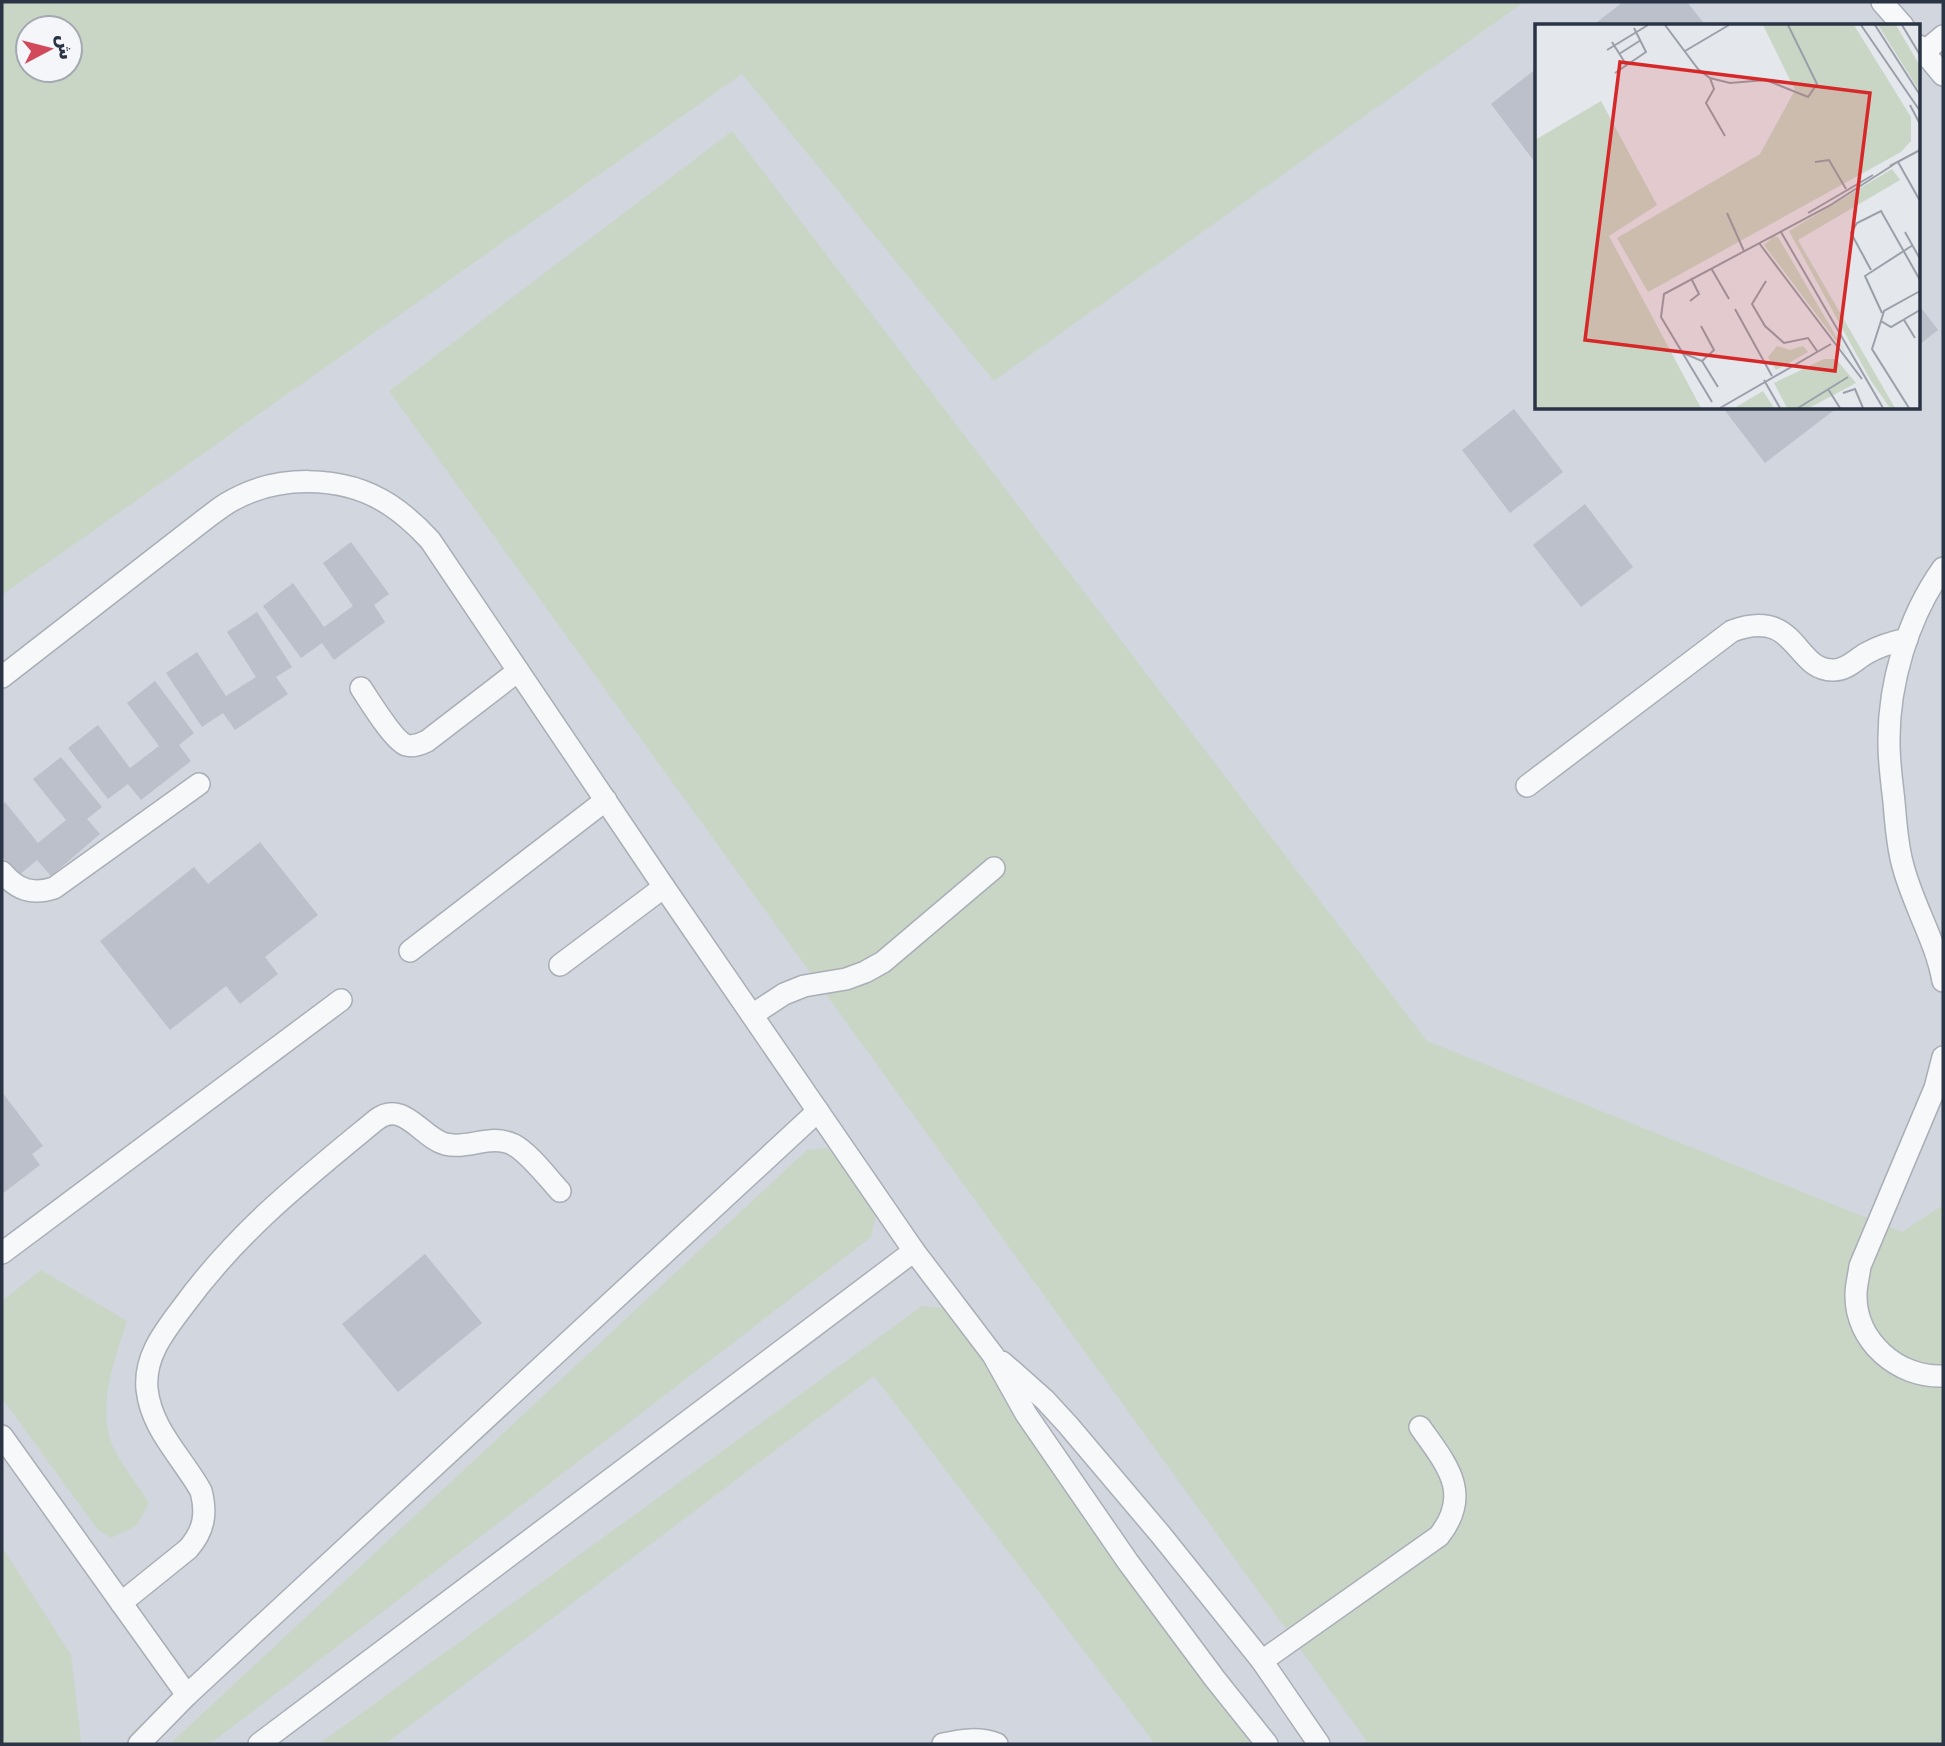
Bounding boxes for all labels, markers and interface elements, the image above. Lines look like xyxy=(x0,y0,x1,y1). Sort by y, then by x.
north arrow xyxy=(14,14,84,84)
inset map xyxy=(1535,24,1920,410)
text: ش xyxy=(52,33,78,61)

